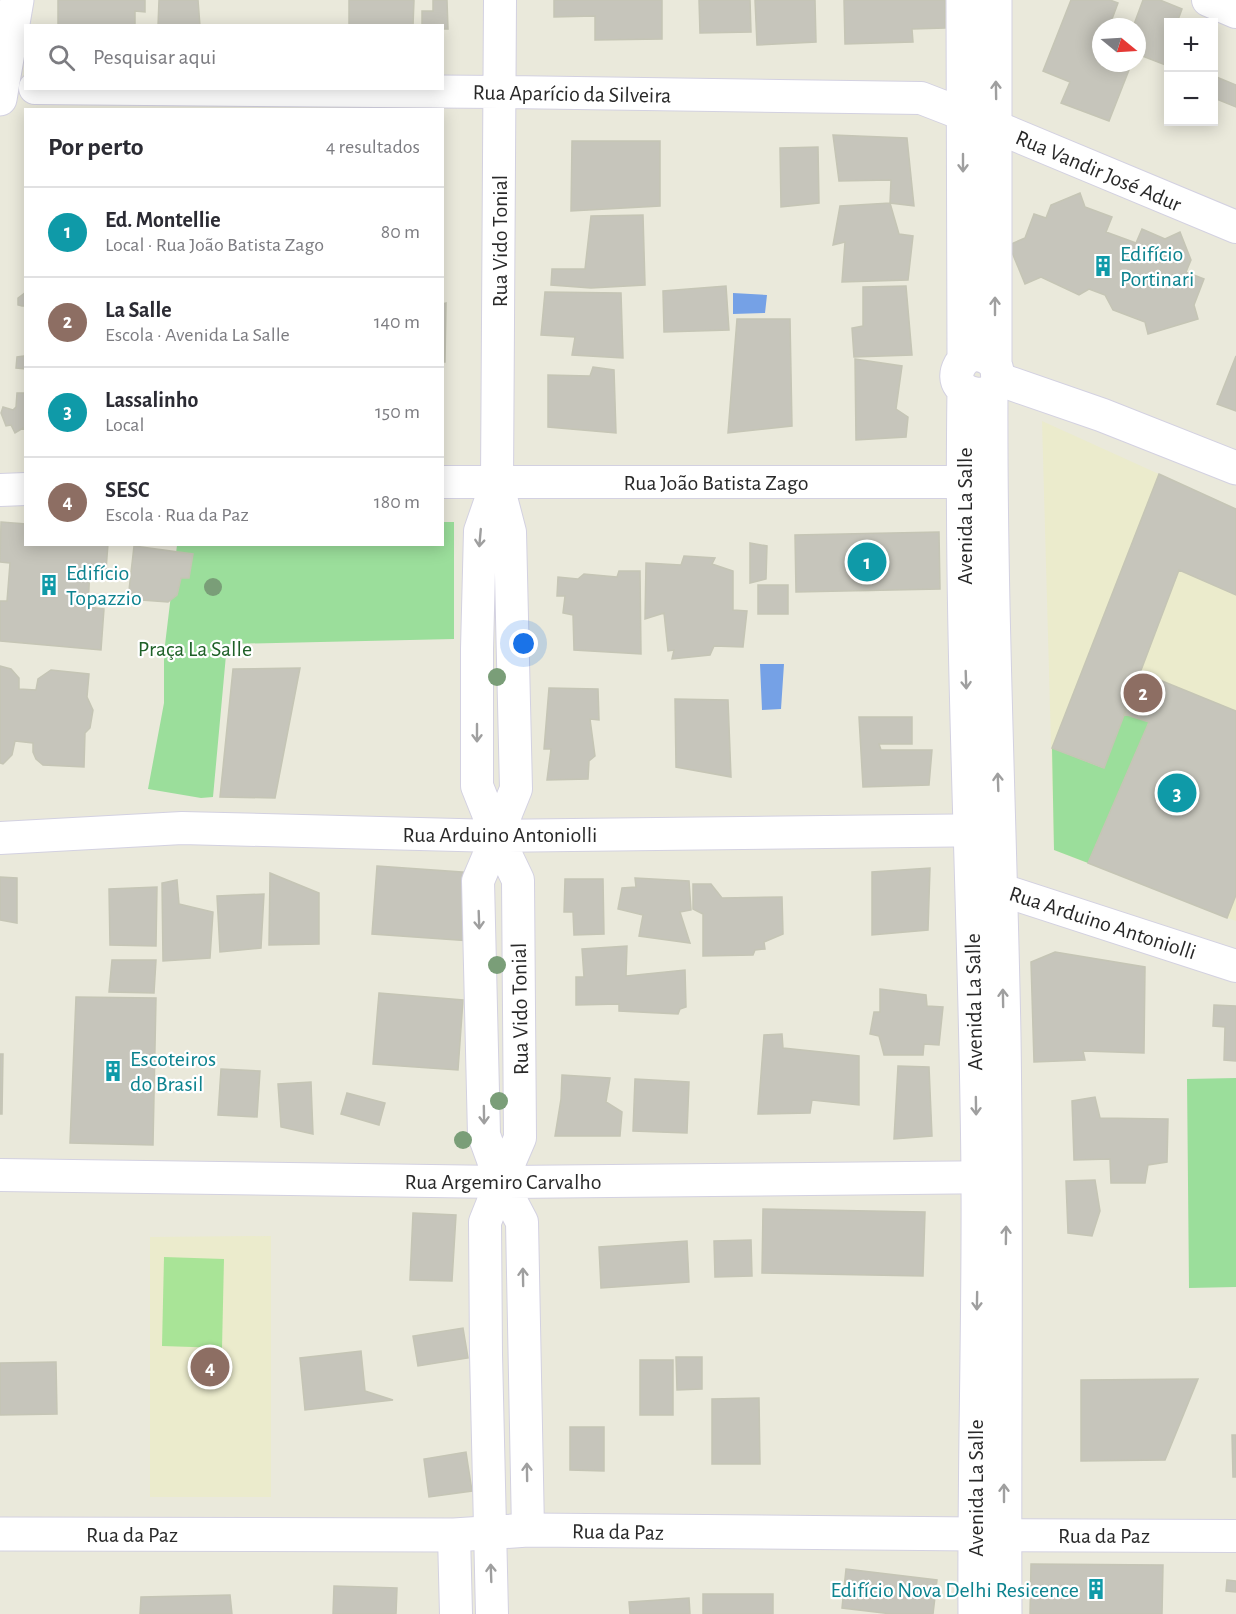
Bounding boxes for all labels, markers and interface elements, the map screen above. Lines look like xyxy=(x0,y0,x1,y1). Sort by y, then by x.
north arrow xyxy=(1092,18,1146,72)
map controls xyxy=(1164,18,1218,126)
button: + xyxy=(1164,18,1218,72)
search box xyxy=(24,24,444,90)
icon: search xyxy=(45,41,78,74)
text: Pesquisar aqui xyxy=(93,46,216,68)
button: − xyxy=(1164,72,1218,126)
one-way arrow xyxy=(990,80,1002,100)
street label: Rua Aparício da Silveira xyxy=(472,81,672,107)
street label: Rua Vandir José Adur xyxy=(1013,126,1185,216)
text: Por perto xyxy=(48,134,144,160)
text: 4 resultados xyxy=(326,137,420,157)
one-way arrow xyxy=(957,153,969,173)
street label: Rua Vido Tonial xyxy=(489,175,511,307)
text: Ed. Montellie xyxy=(105,209,221,231)
text: 1 xyxy=(64,222,71,242)
text: 80 m xyxy=(381,222,420,242)
text: Local · Rua João Batista Zago xyxy=(105,235,324,255)
place label: Edifício Portinari xyxy=(1120,243,1194,290)
building icon: Edifício Portinari xyxy=(1091,254,1115,278)
one-way arrow xyxy=(989,296,1001,316)
text: La Salle xyxy=(105,299,172,321)
text: 2 xyxy=(63,312,72,332)
text: 140 m xyxy=(374,312,420,332)
text: Escola · Avenida La Salle xyxy=(105,325,290,345)
text: Lassalinho xyxy=(105,389,198,411)
text: 3 xyxy=(63,402,72,422)
text: 150 m xyxy=(375,402,420,422)
text: Local xyxy=(105,415,145,435)
street label: Avenida La Salle xyxy=(954,447,976,585)
street label: Rua João Batista Zago xyxy=(623,472,809,494)
text: SESC xyxy=(105,479,149,501)
text: 4 xyxy=(62,492,73,512)
text: 180 m xyxy=(374,492,420,512)
text: Escola · Rua da Paz xyxy=(105,505,249,525)
one-way arrow xyxy=(474,527,485,547)
pin: 1 xyxy=(848,540,886,584)
place label: Edifício Topazzio xyxy=(66,562,142,609)
building icon: Edifício Topazzio xyxy=(37,573,61,597)
your location xyxy=(509,629,538,658)
park label: Praça La Salle xyxy=(138,638,252,660)
one-way arrow xyxy=(960,670,972,690)
pin: 2 xyxy=(1124,670,1162,716)
one-way arrow xyxy=(471,722,483,742)
pin: 3 xyxy=(1158,770,1196,816)
one-way arrow xyxy=(993,772,1004,792)
street label: Rua Arduino Antoniolli xyxy=(403,824,597,846)
street label: Rua Arduino Antoniolli xyxy=(1007,882,1199,964)
one-way arrow xyxy=(473,909,485,929)
street label: Avenida La Salle xyxy=(962,933,986,1071)
street label: Rua Vido Tonial xyxy=(508,943,532,1075)
one-way arrow xyxy=(998,988,1009,1008)
place label: Escoteiros do Brasil xyxy=(130,1048,216,1095)
building icon: Escoteiros do Brasil xyxy=(101,1059,125,1083)
one-way arrow xyxy=(970,1095,982,1115)
one-way arrow xyxy=(478,1104,489,1124)
street label: Rua Argemiro Carvalho xyxy=(404,1171,602,1193)
one-way arrow xyxy=(1000,1225,1012,1245)
one-way arrow xyxy=(517,1267,529,1287)
one-way arrow xyxy=(971,1290,982,1310)
pin: 4 xyxy=(190,1344,230,1390)
street label: Avenida La Salle xyxy=(965,1419,987,1557)
one-way arrow xyxy=(521,1462,532,1482)
one-way arrow xyxy=(998,1483,1010,1503)
street label: Rua da Paz xyxy=(572,1520,664,1544)
street label: Rua da Paz xyxy=(86,1524,178,1546)
street label: Rua da Paz xyxy=(1058,1525,1150,1547)
one-way arrow xyxy=(485,1564,497,1584)
building icon: Edifício Nova Delhi Resicence xyxy=(1084,1577,1108,1601)
place label: Edifício Nova Delhi Resicence xyxy=(830,1579,1079,1601)

